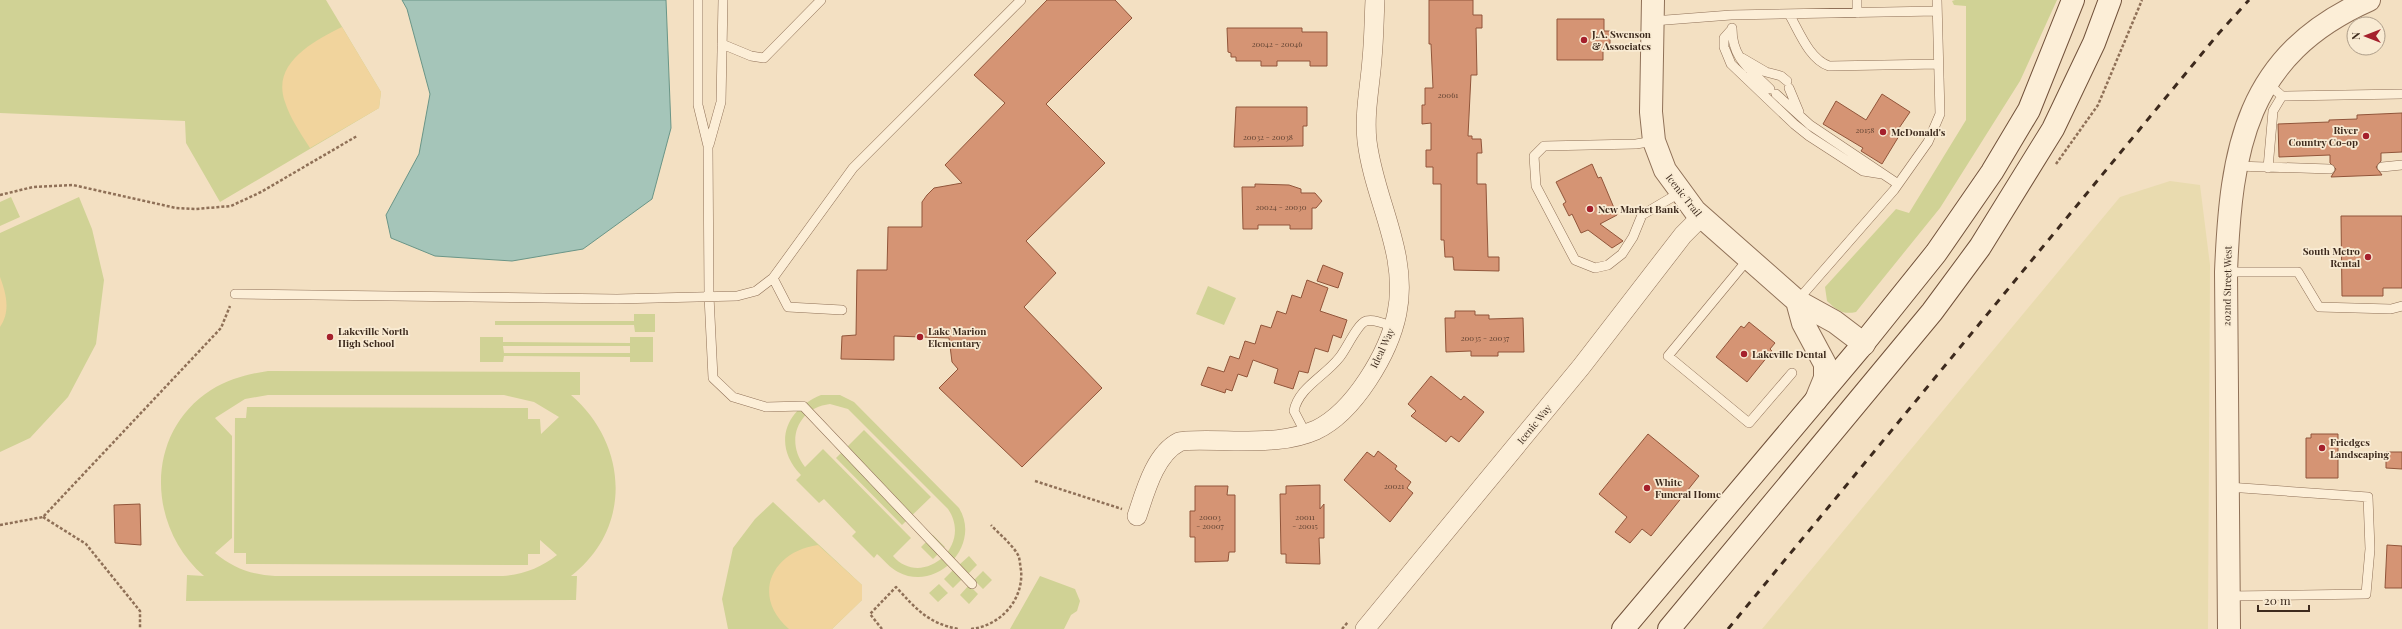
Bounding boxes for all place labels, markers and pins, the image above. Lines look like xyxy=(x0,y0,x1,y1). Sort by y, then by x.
place label: J.A. Swenson & Associates xyxy=(1591,27,1652,53)
marker: J.A. Swenson & Associates xyxy=(1579,35,1589,45)
place label: River Country Co-op xyxy=(2289,123,2358,149)
place label: McDonald's xyxy=(1891,125,1946,139)
marker: McDonald's xyxy=(1878,127,1888,137)
marker: River Country Co-op xyxy=(2361,131,2371,141)
place label: New Market Bank xyxy=(1598,202,1679,216)
marker: New Market Bank xyxy=(1585,204,1595,214)
place label: South Metro Rental xyxy=(2303,244,2360,270)
marker: South Metro Rental xyxy=(2363,252,2373,262)
place label: Lakeville North High School xyxy=(338,324,409,350)
place label: Lake Marion Elementary xyxy=(928,324,987,350)
marker: Lakeville North High School xyxy=(325,332,335,342)
marker: Lake Marion Elementary xyxy=(915,332,925,342)
place label: Lakeville Dental xyxy=(1752,347,1826,361)
marker: Lakeville Dental xyxy=(1739,349,1749,359)
place label: Friedges Landscaping xyxy=(2330,435,2389,461)
marker: Friedges Landscaping xyxy=(2317,443,2327,453)
place label: White Funeral Home xyxy=(1654,475,1721,501)
marker: White Funeral Home xyxy=(1642,483,1652,493)

